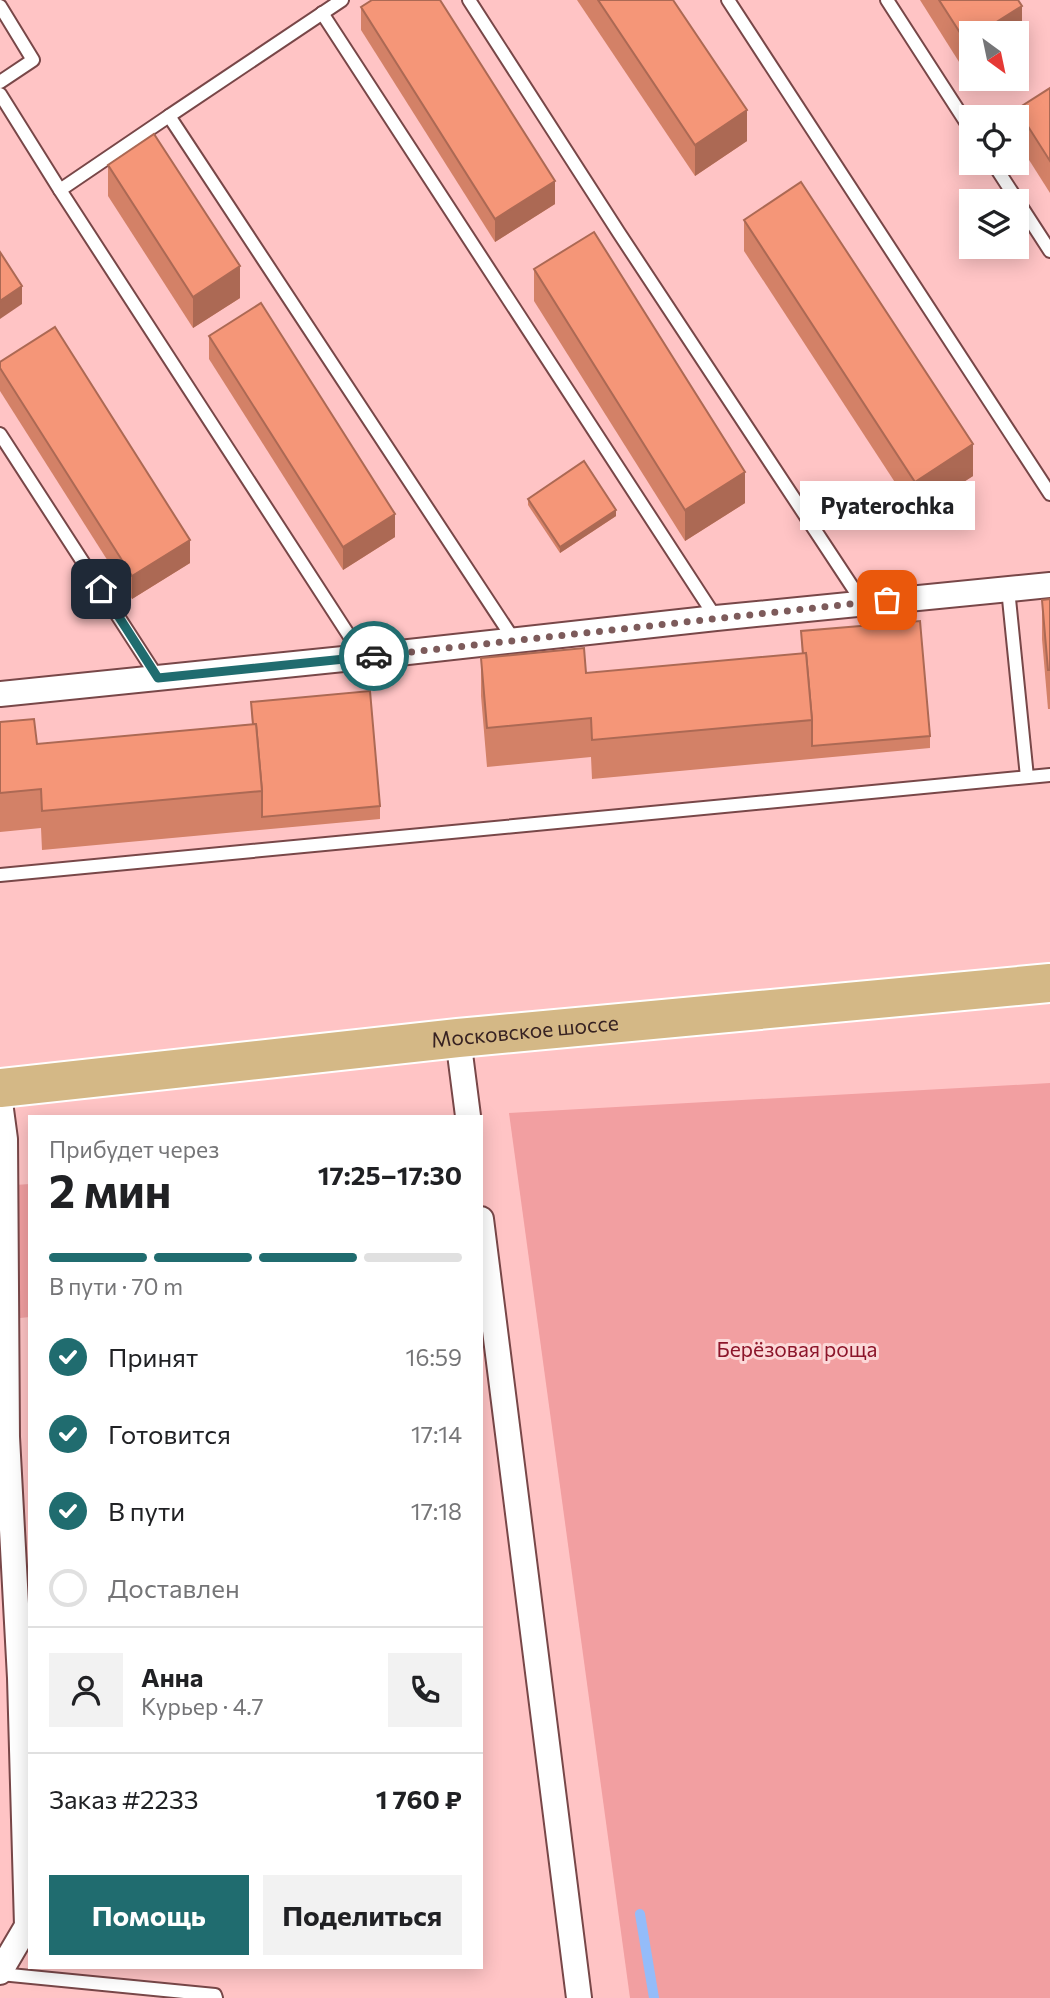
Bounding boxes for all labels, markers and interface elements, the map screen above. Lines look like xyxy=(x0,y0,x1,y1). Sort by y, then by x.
north arrow xyxy=(959,21,1029,91)
map controls xyxy=(959,21,1029,259)
button: locate xyxy=(959,105,1029,175)
button: layers xyxy=(959,189,1029,259)
callout: Pyaterochka xyxy=(800,481,974,530)
text: Pyaterochka xyxy=(821,491,954,519)
pin xyxy=(71,559,131,619)
icon: home xyxy=(82,570,120,608)
pin xyxy=(857,570,917,630)
icon: bag xyxy=(868,581,906,619)
courier xyxy=(339,621,409,691)
icon: car xyxy=(355,637,393,675)
street label: Московское шоссе xyxy=(430,1009,620,1052)
text: Прибудет через xyxy=(49,1135,219,1163)
text: 17:25–17:30 xyxy=(318,1159,462,1190)
text: 2 мин xyxy=(49,1161,171,1217)
text: В пути · 70 m xyxy=(49,1272,183,1300)
park label: Берёзовая роща xyxy=(717,1336,877,1361)
icon: check xyxy=(49,1338,87,1376)
text: Принят xyxy=(108,1341,198,1372)
text: 16:59 xyxy=(406,1343,462,1371)
icon: check xyxy=(49,1415,87,1453)
text: Готовится xyxy=(108,1418,231,1449)
text: 17:14 xyxy=(411,1420,462,1448)
icon: check xyxy=(49,1492,87,1530)
text: В пути xyxy=(108,1495,185,1526)
text: 17:18 xyxy=(411,1497,462,1525)
text: Доставлен xyxy=(108,1572,240,1603)
button: person xyxy=(49,1653,123,1727)
button: phone xyxy=(388,1653,462,1727)
text: Анна xyxy=(141,1661,203,1692)
text: Курьер · 4.7 xyxy=(141,1692,264,1720)
text: Заказ #2233 xyxy=(49,1783,199,1814)
text: 1 760 ₽ xyxy=(376,1783,462,1814)
button: Помощь xyxy=(49,1875,249,1955)
button: Поделиться xyxy=(263,1875,462,1955)

